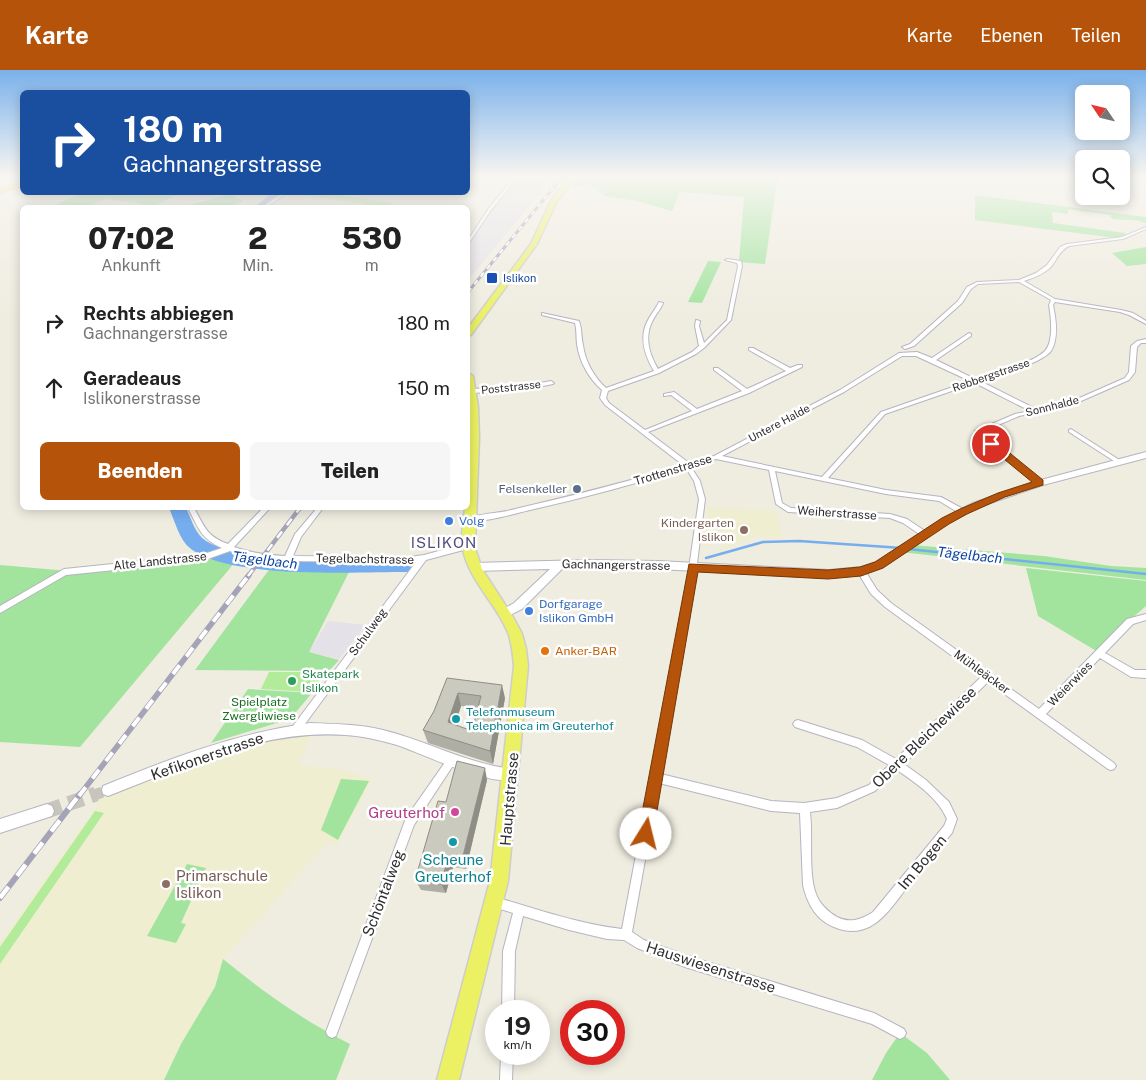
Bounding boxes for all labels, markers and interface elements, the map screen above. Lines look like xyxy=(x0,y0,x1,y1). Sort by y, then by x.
text: Karte xyxy=(25,21,89,49)
text: Karte xyxy=(907,25,952,46)
text: Ebenen xyxy=(980,25,1043,46)
text: Teilen xyxy=(1071,25,1121,46)
north arrow xyxy=(1075,85,1130,140)
map controls xyxy=(1075,85,1130,205)
text: 180 m xyxy=(123,109,223,150)
icon: right xyxy=(40,110,105,175)
button: search xyxy=(1075,150,1130,205)
text: Gachnangerstrasse xyxy=(123,151,322,177)
text: 07:02 xyxy=(88,220,174,256)
text: 2 xyxy=(248,220,268,256)
text: 530 xyxy=(341,220,402,256)
text: Ankunft xyxy=(101,256,161,275)
text: Min. xyxy=(242,256,273,275)
text: m xyxy=(365,256,379,275)
marker: Islikon xyxy=(485,271,499,285)
place label: Islikon xyxy=(503,272,536,284)
text: Rechts abbiegen xyxy=(83,302,234,324)
icon: right xyxy=(40,309,68,337)
text: 180 m xyxy=(397,312,450,334)
text: Gachnangerstrasse xyxy=(83,324,228,343)
street label: Rebbergstrasse xyxy=(951,356,1031,394)
text: Geradeaus xyxy=(83,367,181,389)
icon: ahead xyxy=(40,374,68,402)
text: 150 m xyxy=(397,377,450,399)
street label: Poststrasse xyxy=(481,378,541,396)
text: Islikonerstrasse xyxy=(83,389,201,408)
street label: Sonnhalde xyxy=(1024,394,1080,418)
street label: Untere Halde xyxy=(746,402,812,444)
pin xyxy=(970,423,1012,465)
icon: arrive xyxy=(977,430,1005,458)
button: Beenden xyxy=(40,442,240,500)
button: Teilen xyxy=(250,442,450,500)
street label: Trottenstrasse xyxy=(632,451,714,488)
place label: Felsenkeller xyxy=(498,482,567,496)
marker: Felsenkeller xyxy=(571,483,583,495)
street label: Weiherstrasse xyxy=(797,503,877,523)
place label: Volg xyxy=(459,514,485,528)
marker: Volg xyxy=(443,515,455,527)
place label: Kindergarten Islikon xyxy=(661,516,734,544)
marker: Kindergarten Islikon xyxy=(738,524,750,536)
district label: ISLIKON xyxy=(411,534,477,551)
water label: Tägelbach xyxy=(937,544,1003,566)
water label: Tägelbach xyxy=(232,548,298,572)
street label: Alte Landstrasse xyxy=(113,549,208,573)
street label: Tegelbachstrasse xyxy=(316,551,414,567)
street label: Gachnangerstrasse xyxy=(562,557,671,573)
place label: Dorfgarage Islikon GmbH xyxy=(539,597,614,625)
marker: Dorfgarage Islikon GmbH xyxy=(523,605,535,617)
street label: Schulweg xyxy=(346,606,390,658)
place label: Anker-BAR xyxy=(555,644,617,658)
marker: Anker-BAR xyxy=(539,645,551,657)
street label: Mühleäcker xyxy=(951,647,1013,697)
street label: Weierwies xyxy=(1045,659,1095,709)
place label: Skatepark Islikon xyxy=(302,667,360,695)
marker: Skatepark Islikon xyxy=(286,675,298,687)
street label: Obere Bleichewiese xyxy=(869,683,979,791)
park label: Spielplatz Zwergliwiese xyxy=(222,695,296,723)
place label: Telefonmuseum Telephonica im Greuterhof xyxy=(466,705,614,733)
marker: Telefonmuseum Telephonica im Greuterhof xyxy=(450,713,462,725)
street label: Kefikonerstrasse xyxy=(148,729,266,783)
street label: Hauptstrasse xyxy=(496,752,522,846)
place label: Greuterhof xyxy=(368,804,445,821)
marker: Greuterhof xyxy=(449,806,461,818)
position arrow xyxy=(619,807,671,859)
street label: Im Bogen xyxy=(894,831,950,893)
marker: Scheune Greuterhof xyxy=(447,836,459,848)
street label: Schöntalweg xyxy=(359,847,407,939)
place label: Scheune Greuterhof xyxy=(415,851,491,885)
place label: Primarschule Islikon xyxy=(176,867,268,901)
marker: Primarschule Islikon xyxy=(160,878,172,890)
street label: Hauswiesenstrasse xyxy=(644,938,778,996)
speed limit sign: 30 xyxy=(560,1000,625,1065)
text: 19 xyxy=(504,1011,531,1041)
text: km/h xyxy=(503,1038,532,1052)

